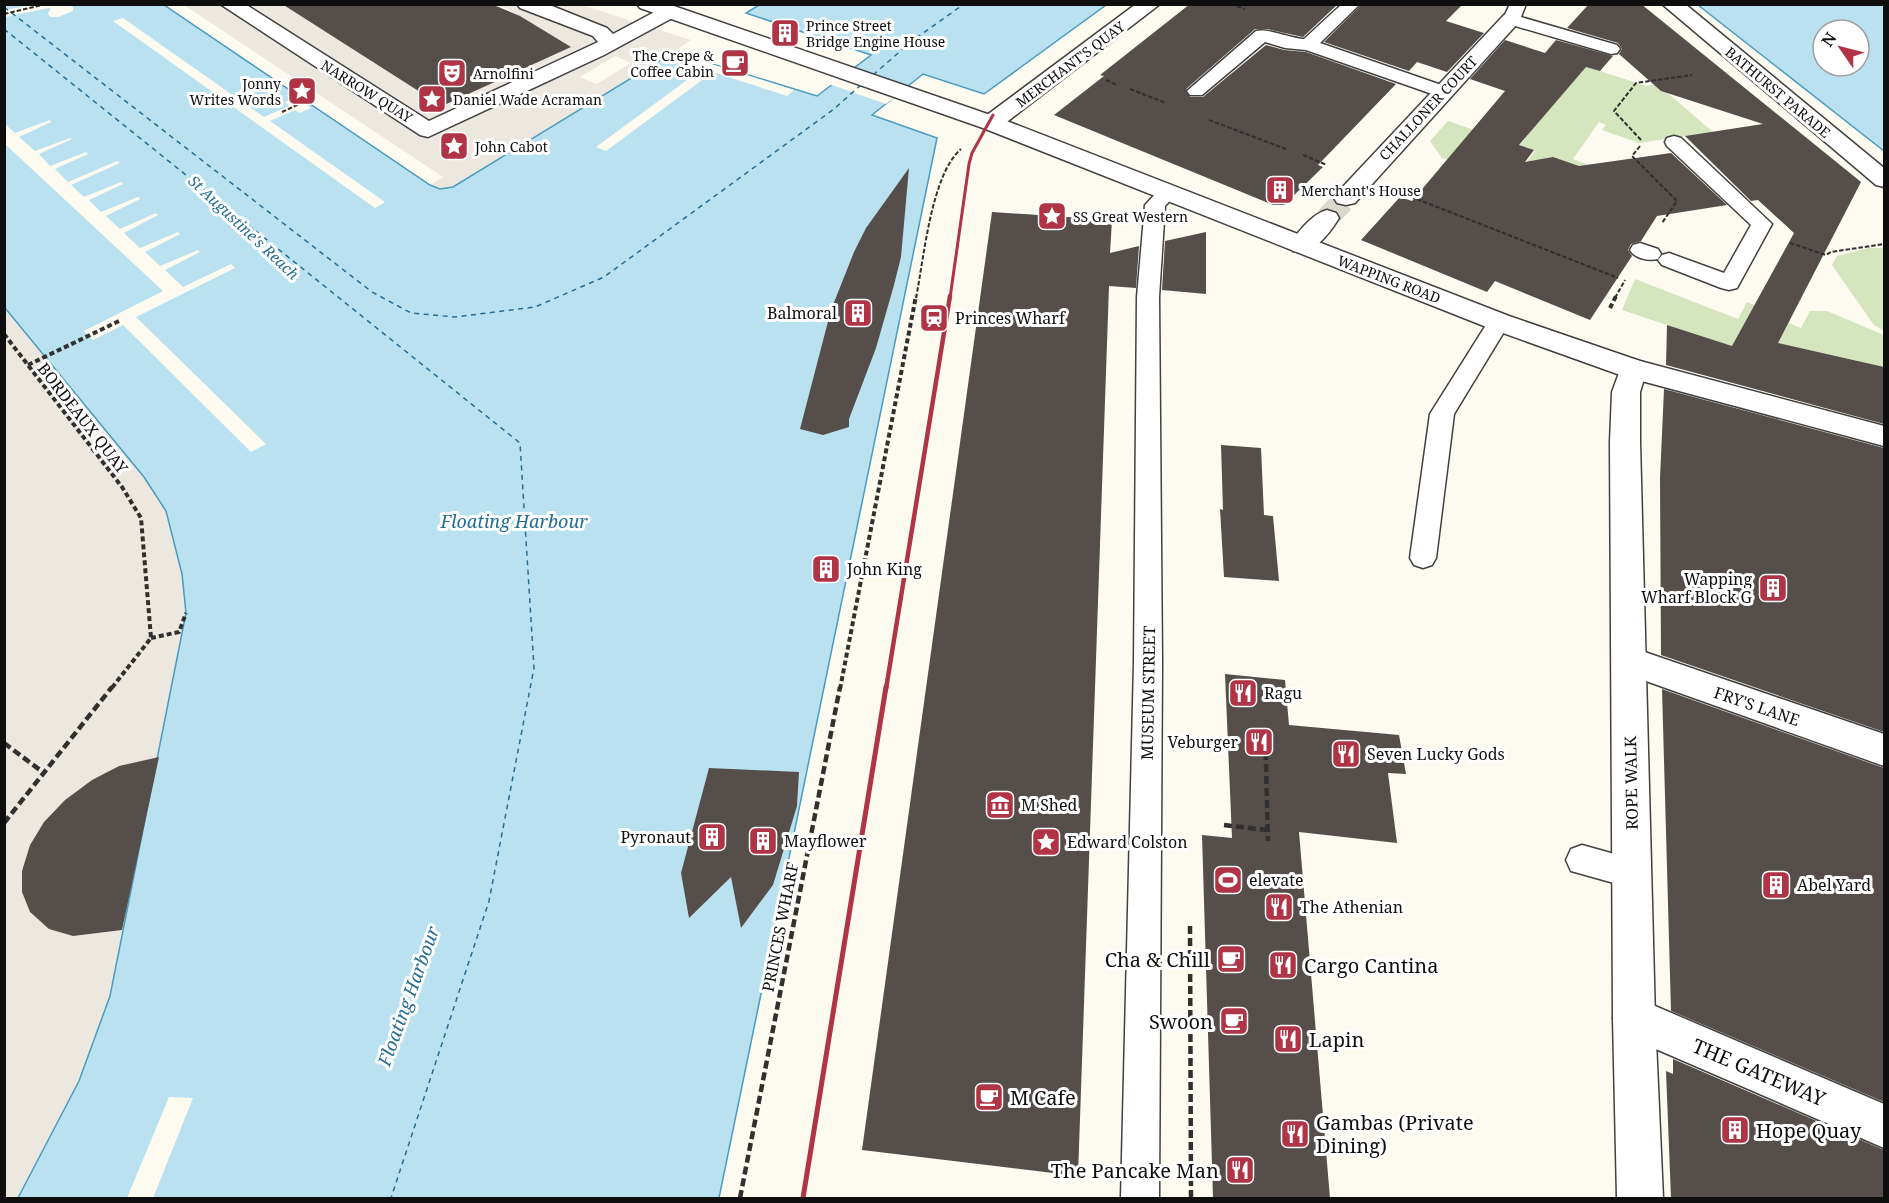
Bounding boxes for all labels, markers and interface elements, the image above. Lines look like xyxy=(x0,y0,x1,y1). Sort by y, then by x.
place label: Prince Street Bridge Engine House xyxy=(806,16,945,51)
building icon: Prince Street Bridge Engine House xyxy=(769,17,801,49)
street label: MERCHANT'S QUAY xyxy=(1012,17,1129,111)
north arrow xyxy=(1811,18,1871,78)
text: N xyxy=(1816,28,1842,51)
street label: BATHURST PARADE xyxy=(1721,42,1835,142)
place label: The Crepe & Coffee Cabin xyxy=(630,46,715,81)
cafe icon: The Crepe & Coffee Cabin xyxy=(719,47,751,79)
street label: CHALLONER COURT xyxy=(1375,51,1482,164)
street label: NARROW QUAY xyxy=(318,55,417,127)
theatre icon: Arnolfini xyxy=(436,57,468,89)
place label: Arnolfini xyxy=(473,64,534,83)
place label: Jonny Writes Words xyxy=(189,74,281,109)
place icon: Jonny Writes Words xyxy=(286,75,318,107)
place icon: Daniel Wade Acraman xyxy=(416,83,448,115)
place label: Daniel Wade Acraman xyxy=(453,90,602,109)
place icon: John Cabot xyxy=(438,130,470,162)
place label: John Cabot xyxy=(474,137,548,156)
water label: St Augustine's Reach xyxy=(184,171,304,283)
building icon: Merchant's House xyxy=(1264,174,1296,206)
place label: Merchant's House xyxy=(1301,181,1421,200)
place icon: SS Great Western xyxy=(1036,200,1068,232)
place label: SS Great Western xyxy=(1073,207,1188,226)
street label: WAPPING ROAD xyxy=(1335,251,1443,307)
building icon: Balmoral xyxy=(842,297,874,329)
place label: Balmoral xyxy=(767,302,837,324)
station icon: Princes Wharf xyxy=(918,302,950,334)
place label: Princes Wharf xyxy=(955,307,1067,329)
street label: BORDEAUX QUAY xyxy=(33,358,134,479)
water label: Floating Harbour xyxy=(439,509,588,533)
building icon: John King xyxy=(810,553,842,585)
place label: John King xyxy=(846,558,922,580)
place label: Wapping Wharf Block G xyxy=(1641,568,1753,608)
building icon: Wapping Wharf Block G xyxy=(1757,572,1789,604)
street label: MUSEUM STREET xyxy=(1136,626,1160,760)
restaurant icon: Ragu xyxy=(1227,677,1259,709)
street label: FRY'S LANE xyxy=(1711,681,1803,731)
place label: Ragu xyxy=(1264,682,1302,704)
restaurant icon: Veburger xyxy=(1243,726,1275,758)
place label: Veburger xyxy=(1167,731,1238,753)
street label: ROPE WALK xyxy=(1619,735,1643,830)
restaurant icon: Seven Lucky Gods xyxy=(1330,738,1362,770)
place label: Seven Lucky Gods xyxy=(1367,743,1505,765)
museum icon: M Shed xyxy=(984,789,1016,821)
place label: M Shed xyxy=(1021,794,1078,816)
building icon: Pyronaut xyxy=(696,821,728,853)
building icon: Mayflower xyxy=(747,825,779,857)
place label: Pyronaut xyxy=(620,826,691,848)
place icon: Edward Colston xyxy=(1030,826,1062,858)
place label: Mayflower xyxy=(784,830,867,852)
place label: Edward Colston xyxy=(1067,831,1188,853)
street label: PRINCES WHARF xyxy=(757,860,803,994)
sports icon: elevate xyxy=(1212,864,1244,896)
place label: elevate xyxy=(1249,869,1304,891)
building icon: Abel Yard xyxy=(1760,869,1792,901)
place label: Abel Yard xyxy=(1797,874,1871,896)
restaurant icon: The Athenian xyxy=(1263,891,1295,923)
place label: The Athenian xyxy=(1300,896,1403,918)
water label: Floating Harbour xyxy=(371,922,445,1070)
cafe icon: Cha & Chill xyxy=(1215,943,1247,975)
place label: Cha & Chill xyxy=(1105,946,1210,973)
restaurant icon: Cargo Cantina xyxy=(1267,949,1299,981)
place label: Cargo Cantina xyxy=(1304,952,1439,979)
cafe icon: Swoon xyxy=(1218,1005,1250,1037)
place label: Swoon xyxy=(1149,1008,1213,1035)
restaurant icon: Lapin xyxy=(1272,1023,1304,1055)
place label: Lapin xyxy=(1309,1026,1364,1053)
street label: THE GATEWAY xyxy=(1688,1032,1830,1112)
cafe icon: M Cafe xyxy=(973,1081,1005,1113)
place label: M Cafe xyxy=(1010,1084,1076,1111)
place label: Gambas (Private Dining) xyxy=(1316,1109,1474,1159)
building icon: Hope Quay xyxy=(1719,1114,1751,1146)
place label: Hope Quay xyxy=(1756,1117,1862,1144)
restaurant icon: Gambas (Private Dining) xyxy=(1279,1118,1311,1150)
restaurant icon: The Pancake Man xyxy=(1224,1154,1256,1186)
place label: The Pancake Man xyxy=(1051,1157,1219,1184)

